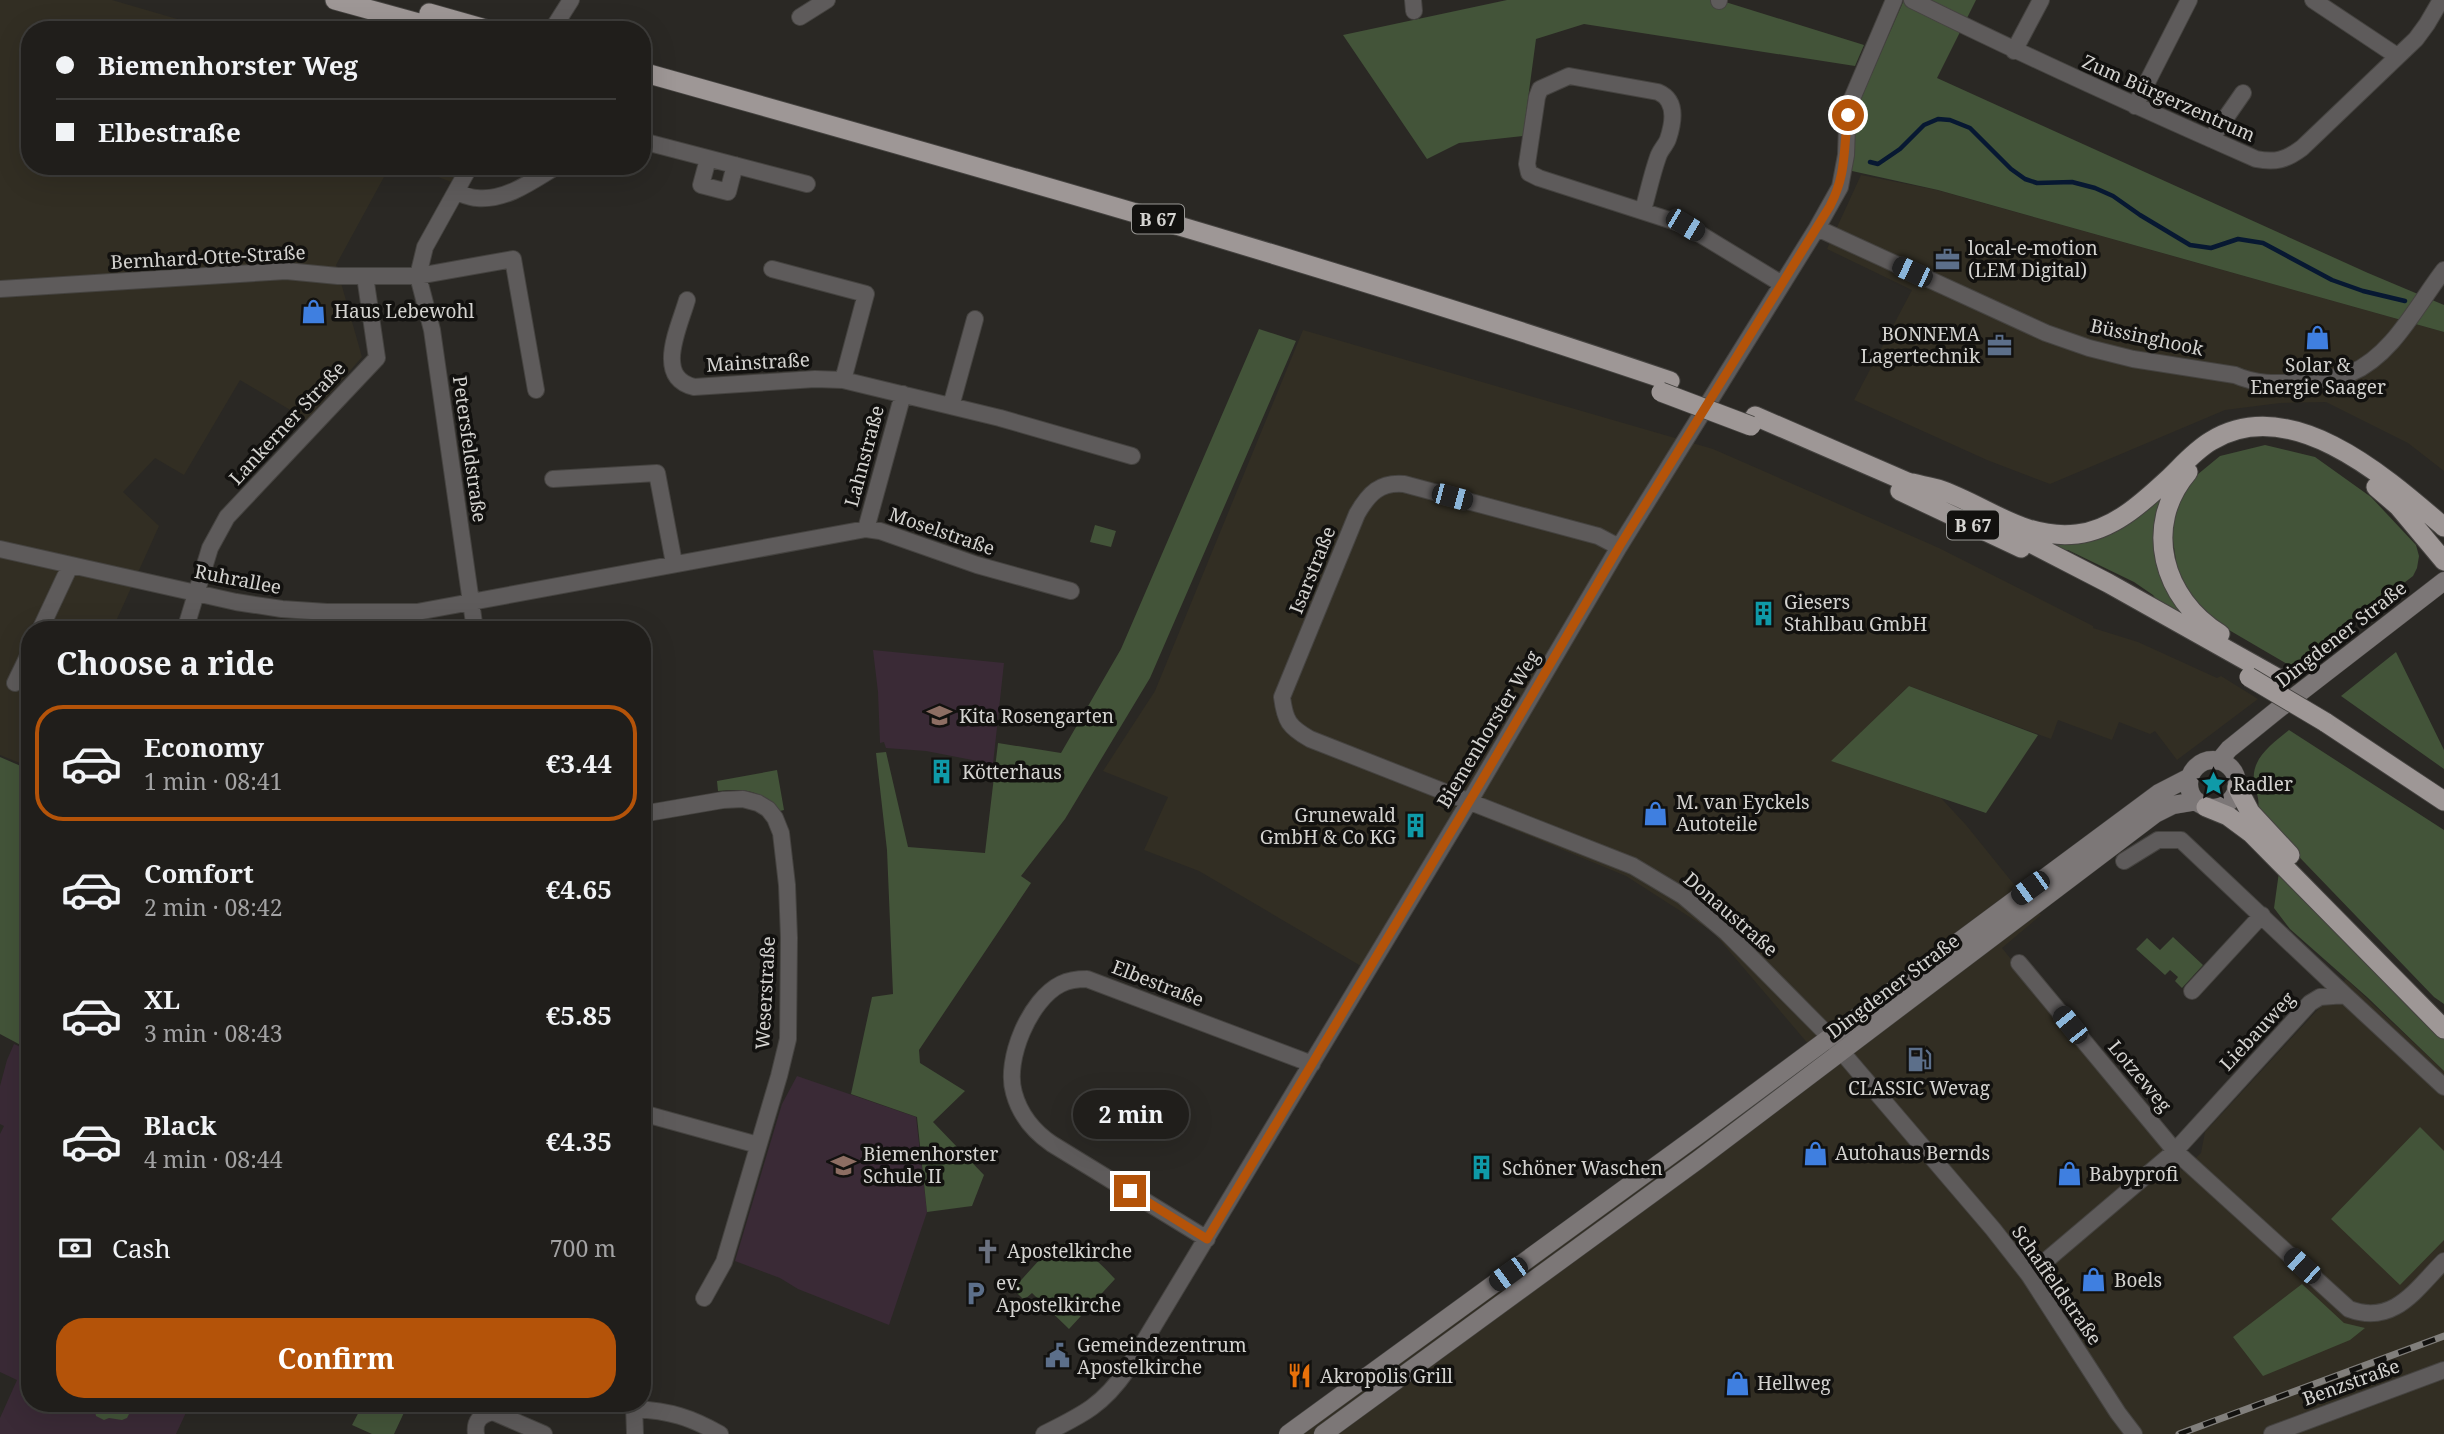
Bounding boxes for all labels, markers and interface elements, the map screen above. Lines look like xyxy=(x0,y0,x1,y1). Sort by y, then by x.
text: Biemenhorster Weg xyxy=(98,47,358,83)
street label: Zum Bürgerzentrum xyxy=(2078,48,2260,148)
route start xyxy=(1832,99,1864,131)
text: Elbestraße xyxy=(98,114,241,150)
road number: B 67 xyxy=(1132,204,1184,233)
car xyxy=(1662,205,1709,245)
place label: local-e-motion (LEM Digital) xyxy=(1968,235,2098,283)
street label: Bernhard-Otte-Straße xyxy=(110,239,306,275)
office icon: local-e-motion (LEM Digital) xyxy=(1934,245,1962,273)
car xyxy=(1889,254,1936,290)
shop icon: Haus Lebewohl xyxy=(300,297,328,325)
place label: Haus Lebewohl xyxy=(334,298,475,324)
street label: Büssinghook xyxy=(2088,312,2207,362)
place label: BONNEMA Lagertechnik xyxy=(1860,321,1981,369)
shop icon: Solar & Energie Saager xyxy=(2304,323,2332,351)
office icon: BONNEMA Lagertechnik xyxy=(1986,331,2014,359)
street label: Mainstraße xyxy=(705,346,811,378)
place label: Solar & Energie Saager xyxy=(2250,352,2386,400)
street label: Lankerner Straße xyxy=(223,356,351,490)
street label: Petersfeldstraße xyxy=(447,374,493,524)
street label: Lahnstraße xyxy=(838,402,890,510)
car xyxy=(1429,481,1476,513)
street label: Moselstraße xyxy=(886,501,998,561)
road number: B 67 xyxy=(1947,510,1999,540)
street label: Isarstraße xyxy=(1283,522,1341,618)
street label: Ruhrallee xyxy=(192,558,284,600)
street label: Dingdener Straße xyxy=(2270,575,2412,693)
place label: Giesers Stahlbau GmbH xyxy=(1784,589,1927,637)
building icon: Giesers Stahlbau GmbH xyxy=(1750,599,1778,627)
text: Choose a ride xyxy=(56,641,275,684)
street label: Biemenhorster Weg xyxy=(1431,645,1545,813)
school or university icon: Kita Rosengarten xyxy=(925,702,953,730)
place label: Kita Rosengarten xyxy=(959,703,1114,729)
text: Economy xyxy=(144,729,264,765)
icon: car xyxy=(60,732,123,795)
text: €3.44 xyxy=(546,745,612,781)
building icon: Kötterhaus xyxy=(928,758,956,786)
place label: Kötterhaus xyxy=(962,759,1062,785)
text: 1 min · 08:41 xyxy=(144,765,282,797)
place icon: Radler xyxy=(2199,770,2227,798)
place label: Radler xyxy=(2233,771,2293,797)
place label: M. van Eyckels Autoteile xyxy=(1676,789,1810,837)
shop icon: M. van Eyckels Autoteile xyxy=(1642,799,1670,827)
place label: Grunewald GmbH & Co KG xyxy=(1260,802,1396,850)
building icon: Grunewald GmbH & Co KG xyxy=(1402,812,1430,840)
text: Comfort xyxy=(144,855,254,891)
icon: car xyxy=(60,858,123,921)
street label: Donaustraße xyxy=(1678,866,1784,962)
car xyxy=(2007,867,2054,909)
text: €4.65 xyxy=(546,871,612,907)
text: 2 min · 08:42 xyxy=(144,891,282,923)
street label: Dingdener Straße xyxy=(1822,928,1964,1044)
street label: Weserstraße xyxy=(749,936,781,1050)
street label: Elbestraße xyxy=(1108,954,1208,1012)
text: XL xyxy=(144,981,180,1017)
icon: car xyxy=(60,984,123,1047)
street label: Liebauweg xyxy=(2214,986,2300,1076)
text: €5.85 xyxy=(546,997,612,1033)
car xyxy=(2049,1002,2092,1048)
text: 3 min · 08:43 xyxy=(144,1017,282,1049)
street label: Lotzeweg xyxy=(2102,1035,2178,1117)
fuel station icon: CLASSIC Wevag xyxy=(1905,1046,1933,1074)
place label: CLASSIC Wevag xyxy=(1848,1075,1990,1101)
callout: 2 min xyxy=(1072,1090,1188,1138)
text: 2 min xyxy=(1098,1098,1164,1130)
text: Black xyxy=(144,1107,217,1143)
icon: car xyxy=(60,1110,123,1173)
text: €4.35 xyxy=(546,1123,612,1159)
shop icon: Autohaus Bernds xyxy=(1801,1139,1829,1167)
place label: Autohaus Bernds xyxy=(1835,1140,1990,1166)
place label: Biemenhorster Schule II xyxy=(863,1141,998,1189)
text: 4 min · 08:44 xyxy=(144,1143,282,1175)
school or university icon: Biemenhorster Schule II xyxy=(829,1151,857,1179)
building icon: Schöner Waschen xyxy=(1468,1154,1496,1182)
place label: Schöner Waschen xyxy=(1502,1155,1663,1181)
shop icon: Babyprofi xyxy=(2055,1160,2083,1188)
place label: Babyprofi xyxy=(2089,1161,2179,1187)
route end xyxy=(1114,1175,1146,1207)
street label: Schaffeldstraße xyxy=(2006,1220,2108,1350)
icon: cash xyxy=(56,1229,94,1267)
text: Cash xyxy=(112,1230,171,1266)
text: 700 m xyxy=(550,1232,616,1264)
church icon: Apostelkirche xyxy=(973,1237,1001,1265)
place label: Apostelkirche xyxy=(1007,1238,1132,1264)
car xyxy=(2280,1244,2325,1288)
car xyxy=(1485,1253,1532,1295)
shop icon: Boels xyxy=(2080,1266,2108,1294)
place label: Boels xyxy=(2114,1267,2162,1293)
place label: ev. Apostelkirche xyxy=(996,1270,1121,1318)
parking icon: ev. Apostelkirche xyxy=(962,1280,990,1308)
button: Confirm xyxy=(56,1318,616,1398)
place label: Gemeindezentrum Apostelkirche xyxy=(1077,1332,1247,1380)
public building icon: Gemeindezentrum Apostelkirche xyxy=(1043,1342,1071,1370)
street label: Benzstraße xyxy=(2299,1352,2403,1412)
restaurant icon: Akropolis Grill xyxy=(1286,1362,1314,1390)
place label: Akropolis Grill xyxy=(1320,1363,1453,1389)
shop icon: Hellweg xyxy=(1723,1369,1751,1397)
place label: Hellweg xyxy=(1757,1370,1831,1396)

